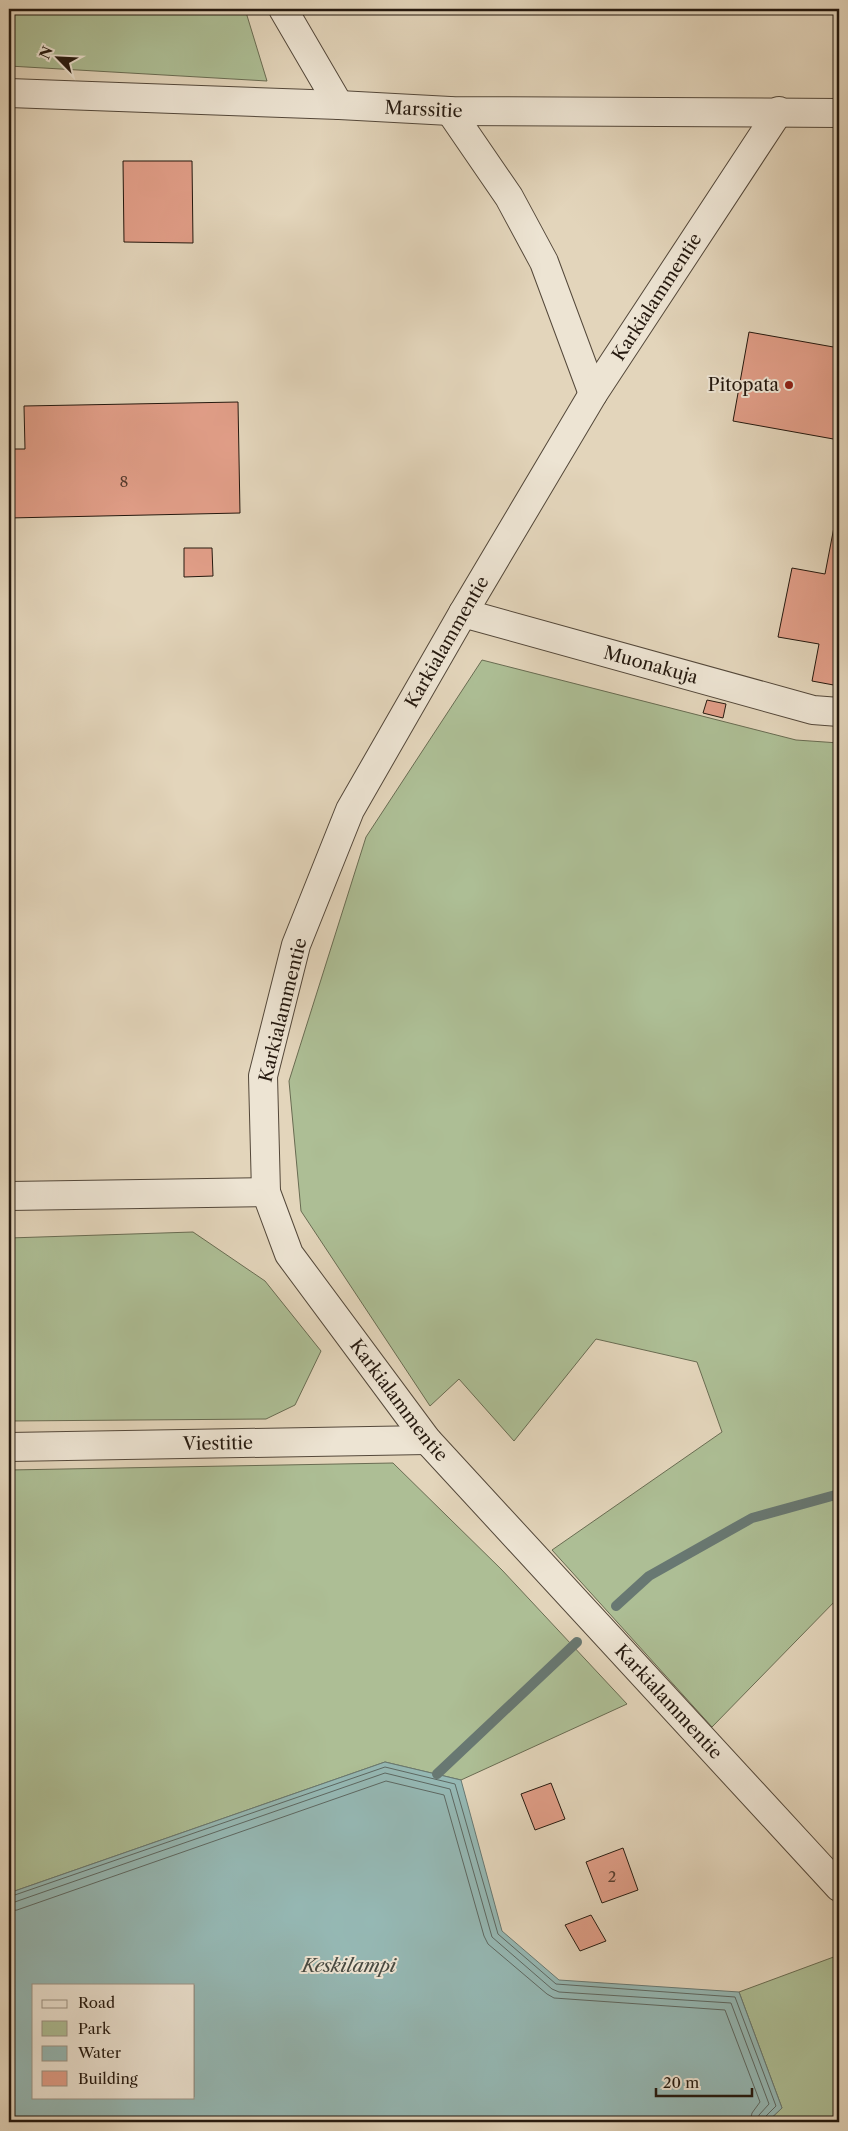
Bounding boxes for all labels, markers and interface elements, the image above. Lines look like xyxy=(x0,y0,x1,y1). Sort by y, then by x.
north arrow xyxy=(32,32,82,82)
text: N xyxy=(35,43,57,62)
street label: Marssitie xyxy=(384,96,463,122)
street label: Karkialammentie xyxy=(607,229,707,365)
place label: Pitopata xyxy=(708,374,780,396)
marker: Pitopata xyxy=(783,379,795,391)
house number: 8 xyxy=(120,472,129,491)
street label: Karkialammentie xyxy=(400,572,494,712)
street label: Muonakuja xyxy=(601,642,701,689)
street label: Karkialammentie xyxy=(254,935,312,1085)
street label: Karkialammentie xyxy=(345,1335,452,1466)
street label: Viestitie xyxy=(182,1432,253,1455)
street label: Karkialammentie xyxy=(610,1640,727,1764)
house number: 2 xyxy=(608,1867,616,1886)
water label: Keskilampi xyxy=(300,1954,397,1977)
legend xyxy=(32,1984,195,2098)
text: Road xyxy=(78,1993,115,2012)
text: Park xyxy=(78,2019,112,2038)
text: Water xyxy=(77,2043,122,2062)
scale bar xyxy=(656,2066,752,2098)
text: Building xyxy=(78,2069,138,2088)
text: 20 m xyxy=(663,2073,699,2092)

